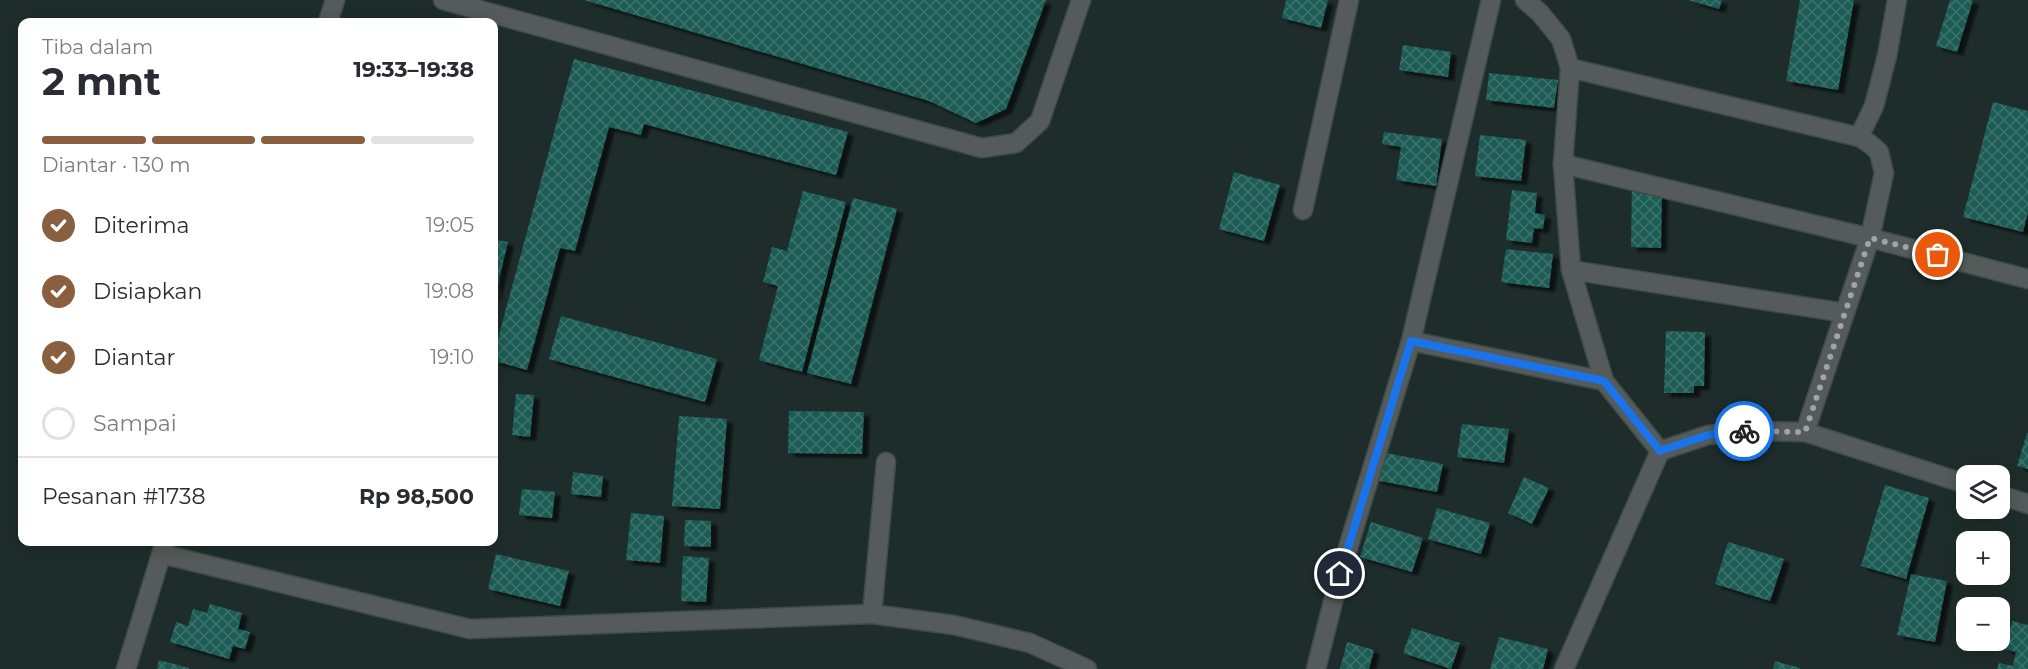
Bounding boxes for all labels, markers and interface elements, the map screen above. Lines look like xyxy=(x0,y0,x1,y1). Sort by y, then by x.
text: Tiba dalam xyxy=(42,35,153,59)
text: 19:33–19:38 xyxy=(353,56,474,83)
text: 2 mnt xyxy=(42,57,161,105)
text: Diantar · 130 m xyxy=(42,153,190,177)
icon: check xyxy=(42,209,75,242)
text: Diterima xyxy=(93,212,190,239)
text: 19:05 xyxy=(426,213,474,237)
pin xyxy=(1912,229,1963,280)
icon: bag xyxy=(1921,238,1954,271)
icon: check xyxy=(42,275,75,308)
text: Disiapkan xyxy=(93,278,202,305)
text: 19:08 xyxy=(424,279,474,303)
icon: check xyxy=(42,341,75,374)
text: Diantar xyxy=(93,344,175,371)
text: 19:10 xyxy=(430,345,474,369)
courier xyxy=(1714,401,1774,461)
text: Sampai xyxy=(93,410,177,437)
icon: bike xyxy=(1728,415,1761,448)
map controls xyxy=(1956,465,2010,651)
button: layers xyxy=(1956,465,2010,519)
text: Pesanan #1738 xyxy=(42,483,205,510)
text: Rp 98,500 xyxy=(359,483,474,510)
button: + xyxy=(1956,531,2010,585)
pin xyxy=(1314,548,1365,599)
icon: home xyxy=(1323,557,1356,590)
button: − xyxy=(1956,597,2010,651)

